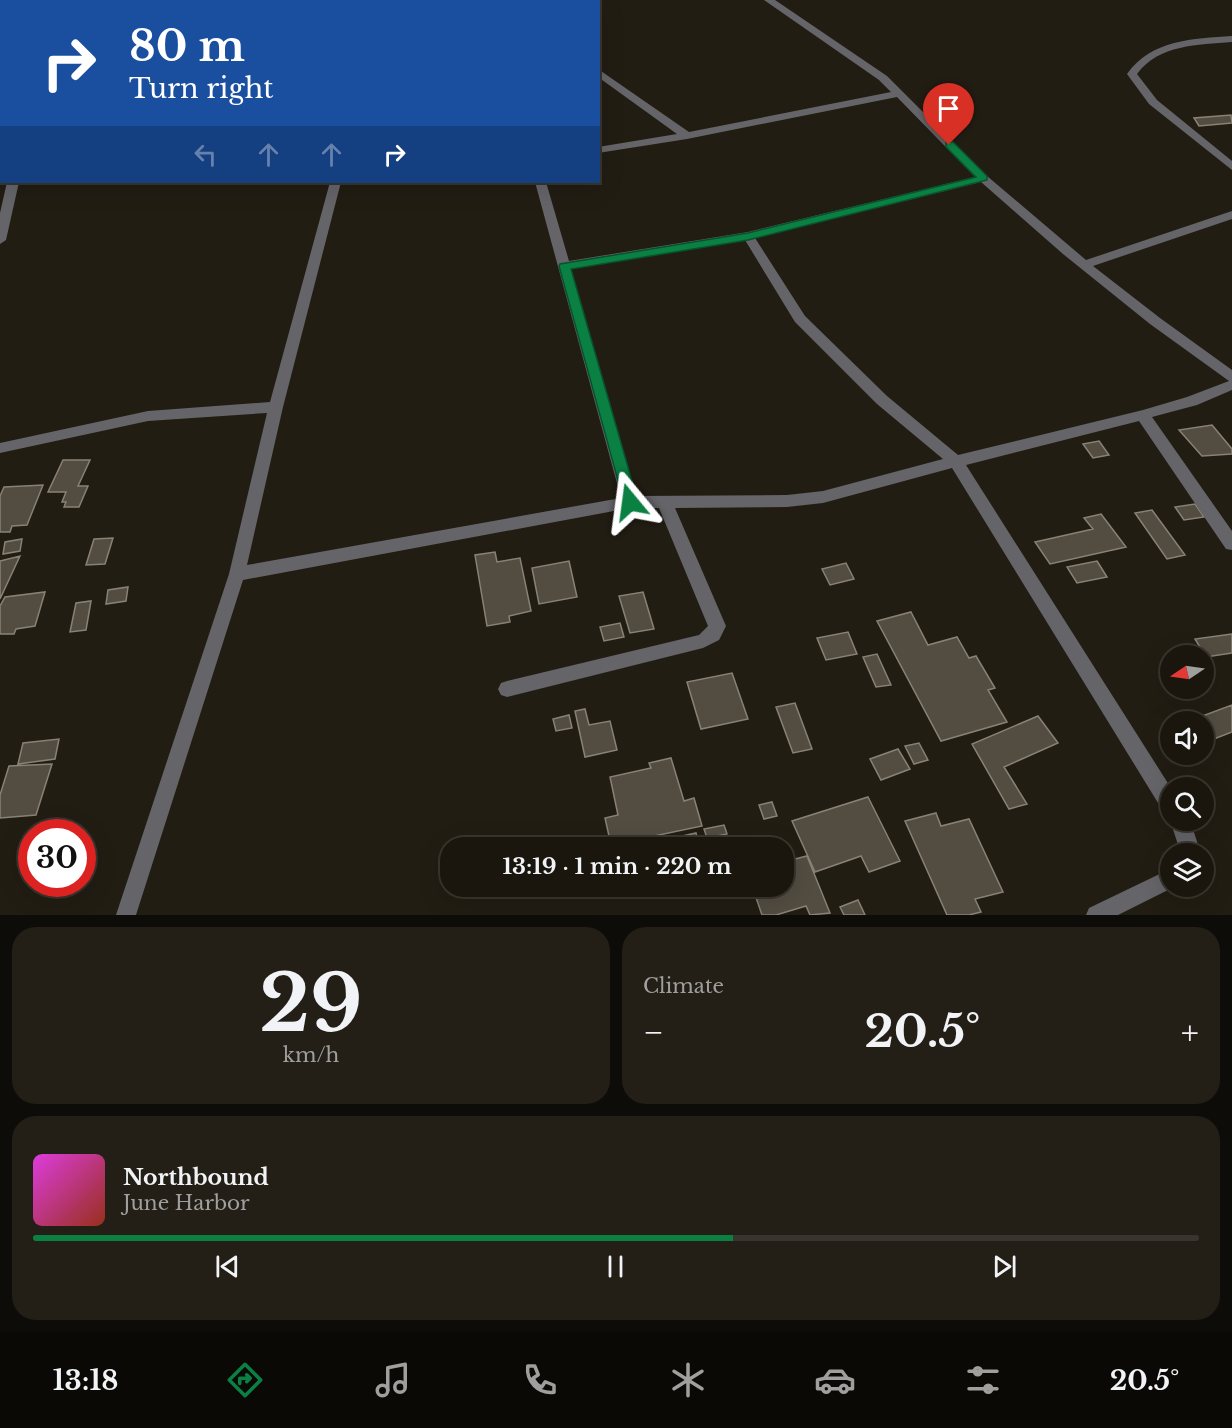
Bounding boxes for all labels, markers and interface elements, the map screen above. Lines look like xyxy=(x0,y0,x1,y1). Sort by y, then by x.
text: 80 m xyxy=(129,20,245,72)
icon: right xyxy=(30,24,108,102)
text: Turn right xyxy=(129,72,273,105)
pin xyxy=(923,83,974,145)
icon: arrive xyxy=(932,92,965,125)
icon: left xyxy=(189,138,222,171)
icon: ahead xyxy=(252,138,285,171)
icon: ahead xyxy=(315,138,348,171)
icon: right xyxy=(378,138,411,171)
position arrow xyxy=(598,470,662,534)
north arrow xyxy=(1160,645,1214,699)
map controls xyxy=(1160,645,1214,897)
button: sound xyxy=(1160,711,1214,765)
button: search xyxy=(1160,777,1214,831)
speed limit sign: 30 xyxy=(18,819,96,897)
button: layers xyxy=(1160,843,1214,897)
text: 13:19 · 1 min · 220 m xyxy=(502,853,732,880)
text: 29 xyxy=(259,955,363,1052)
text: Climate xyxy=(643,974,724,998)
text: 20.5° xyxy=(864,1003,980,1059)
text: − xyxy=(643,1012,664,1053)
text: + xyxy=(1181,1012,1199,1053)
text: km/h xyxy=(283,1043,339,1067)
text: Northbound xyxy=(123,1164,269,1191)
text: June Harbor xyxy=(123,1191,250,1215)
icon: previous xyxy=(211,1250,244,1283)
icon: pause xyxy=(599,1250,632,1283)
icon: next xyxy=(988,1250,1021,1283)
icon: directions xyxy=(224,1359,266,1401)
icon: music xyxy=(372,1359,414,1401)
icon: phone xyxy=(519,1359,561,1401)
icon: climate xyxy=(667,1359,709,1401)
icon: car xyxy=(814,1359,856,1401)
icon: filters xyxy=(962,1359,1004,1401)
text: 13:18 xyxy=(53,1364,118,1397)
text: 20.5° xyxy=(1110,1364,1179,1397)

